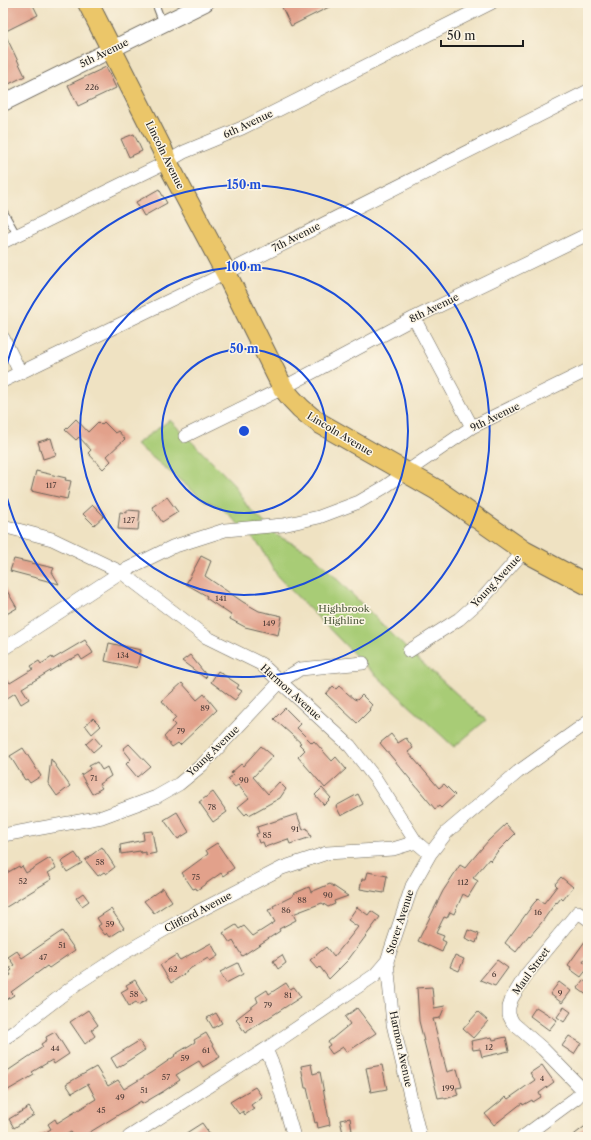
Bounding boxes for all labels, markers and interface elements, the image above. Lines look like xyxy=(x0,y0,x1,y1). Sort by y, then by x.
scale bar xyxy=(441,22,523,48)
text: 50 m xyxy=(447,28,476,43)
street label: 5th Avenue xyxy=(77,35,131,70)
house number: 226 xyxy=(85,82,99,92)
street label: 6th Avenue xyxy=(221,107,275,141)
street label: Lincoln Avenue xyxy=(143,119,187,192)
text: 150 m xyxy=(227,177,261,192)
street label: 7th Avenue xyxy=(270,219,323,255)
text: 100 m xyxy=(226,259,262,274)
street label: 8th Avenue xyxy=(407,290,461,326)
text: 50 m xyxy=(229,341,259,356)
street label: 9th Avenue xyxy=(468,399,522,435)
street label: Lincoln Avenue xyxy=(305,409,376,459)
centre of rings xyxy=(237,424,251,438)
house number: 117 xyxy=(46,480,56,490)
house number: 127 xyxy=(123,515,135,525)
street label: Young Avenue xyxy=(468,552,524,611)
house number: 141 xyxy=(215,593,227,603)
park label: Highbrook Highline xyxy=(318,602,371,627)
house number: 149 xyxy=(263,618,276,628)
house number: 134 xyxy=(117,650,130,660)
street label: Harmon Avenue xyxy=(258,661,324,723)
house number: 89 xyxy=(200,703,210,713)
street label: Young Avenue xyxy=(183,723,242,780)
house number: 79 xyxy=(177,726,186,736)
house number: 71 xyxy=(90,773,98,783)
house number: 90 xyxy=(239,775,249,785)
house number: 78 xyxy=(208,802,217,812)
house number: 91 xyxy=(291,824,300,834)
house number: 85 xyxy=(262,830,272,840)
house number: 58 xyxy=(95,857,105,867)
house number: 75 xyxy=(192,872,200,882)
house number: 52 xyxy=(19,876,28,886)
house number: 112 xyxy=(457,877,469,887)
street label: Storer Avenue xyxy=(383,888,417,956)
street label: Clifford Avenue xyxy=(162,889,234,935)
house number: 90 xyxy=(323,890,333,900)
house number: 88 xyxy=(297,895,307,905)
house number: 86 xyxy=(281,905,291,915)
house number: 16 xyxy=(534,907,542,917)
house number: 59 xyxy=(105,919,115,929)
house number: 51 xyxy=(58,940,66,950)
street label: Maul Street xyxy=(509,944,553,997)
house number: 47 xyxy=(39,952,47,962)
house number: 62 xyxy=(168,964,178,974)
house number: 6 xyxy=(492,969,497,979)
house number: 9 xyxy=(558,988,563,998)
house number: 58 xyxy=(129,989,139,999)
house number: 81 xyxy=(284,990,293,1000)
house number: 79 xyxy=(264,1000,273,1010)
street label: Harmon Avenue xyxy=(387,1010,415,1089)
house number: 73 xyxy=(245,1015,253,1025)
house number: 12 xyxy=(485,1042,493,1052)
house number: 44 xyxy=(50,1043,60,1053)
house number: 61 xyxy=(202,1045,211,1055)
house number: 59 xyxy=(180,1053,190,1063)
house number: 57 xyxy=(162,1072,170,1082)
house number: 4 xyxy=(540,1073,545,1083)
house number: 199 xyxy=(442,1083,455,1093)
house number: 51 xyxy=(140,1085,148,1095)
house number: 49 xyxy=(115,1092,125,1102)
house number: 45 xyxy=(97,1105,105,1115)

